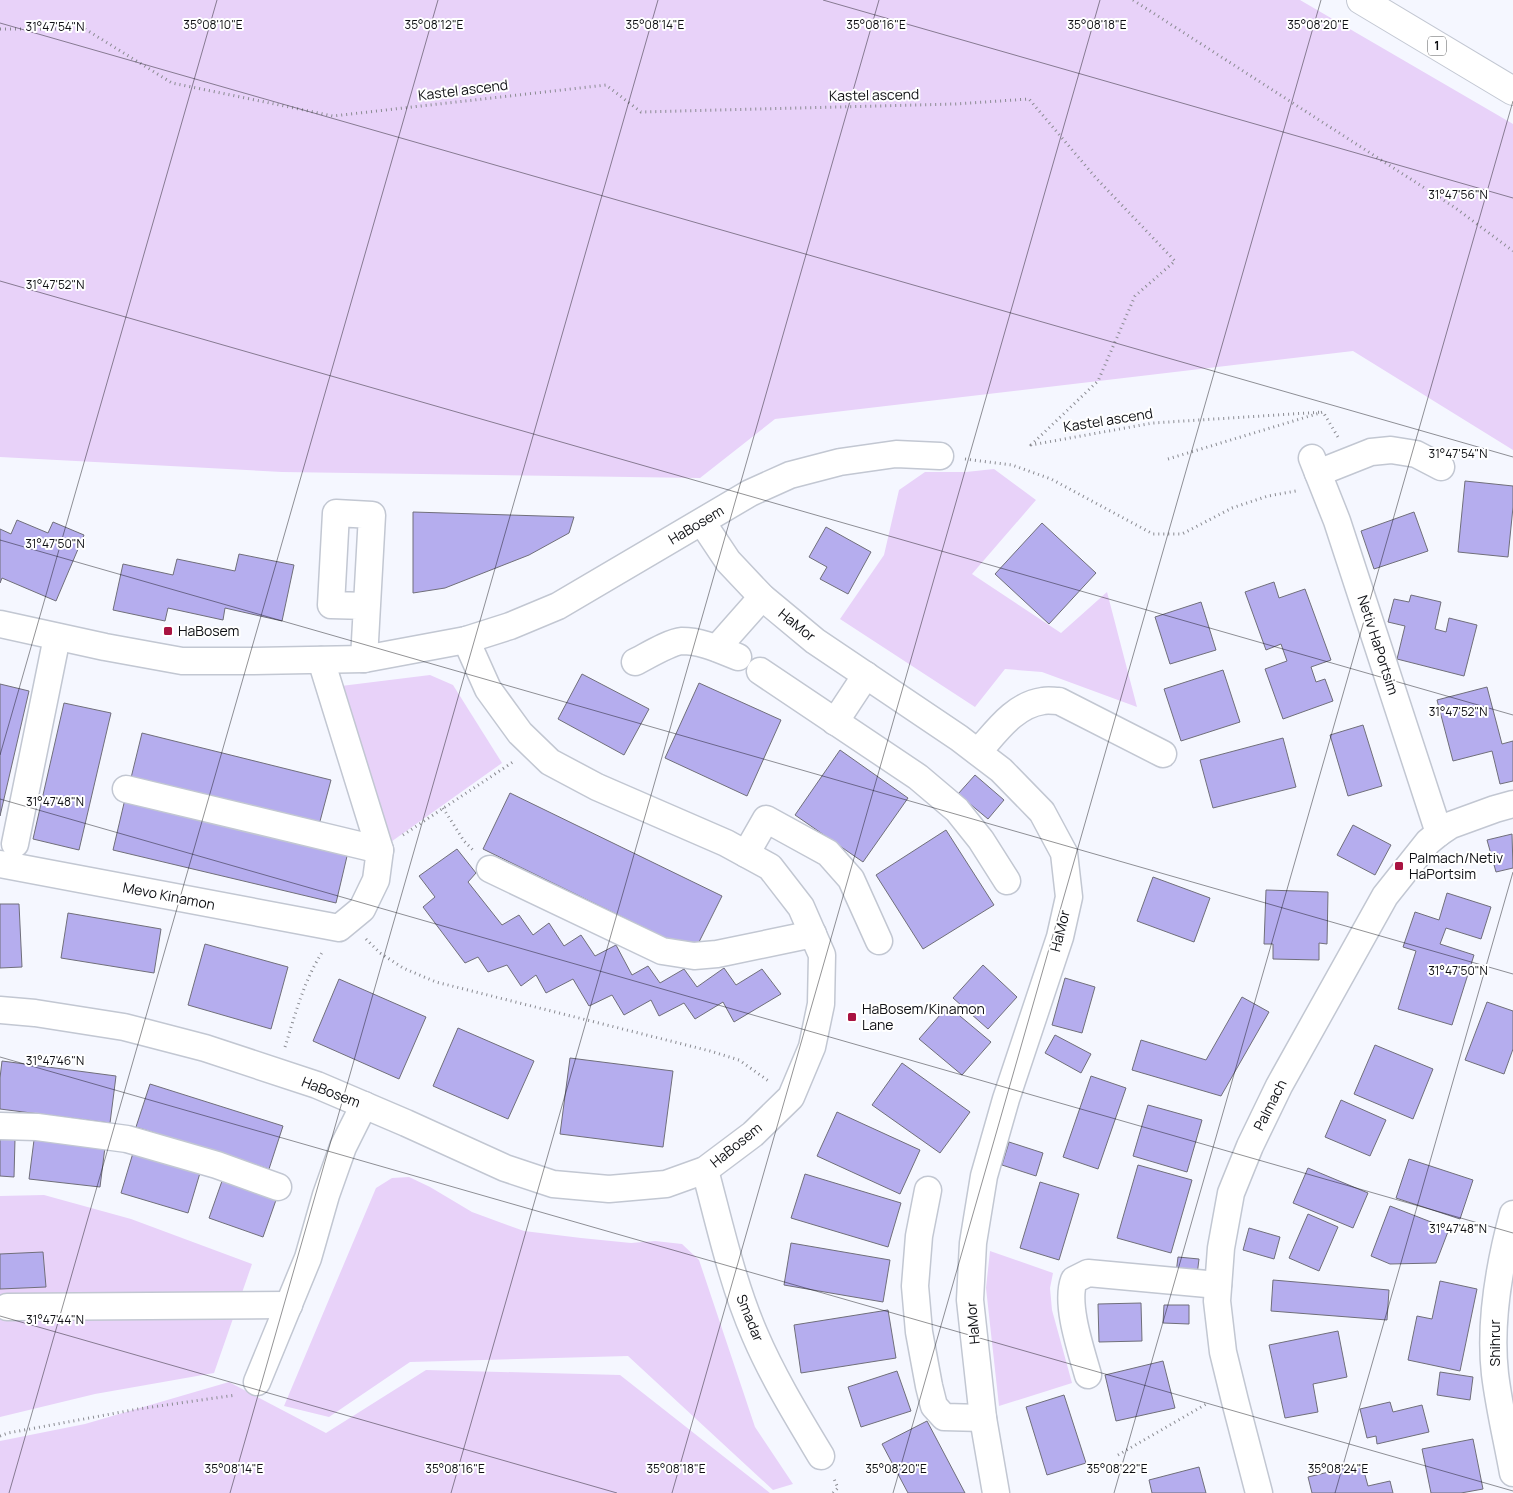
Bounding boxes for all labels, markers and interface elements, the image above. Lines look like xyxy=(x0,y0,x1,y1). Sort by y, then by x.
text: 35°08'10"E xyxy=(183,16,243,33)
text: 35°08'12"E xyxy=(405,16,464,33)
text: 35°08'14"E xyxy=(626,16,685,33)
text: 35°08'16"E xyxy=(846,16,906,33)
text: 35°08'18"E xyxy=(1067,16,1127,33)
text: 35°08'20"E xyxy=(1287,16,1349,33)
text: 31°47'54"N xyxy=(26,18,84,35)
road number: 1 xyxy=(1428,36,1446,56)
street label: Kastel ascend xyxy=(417,75,509,104)
street label: Kastel ascend xyxy=(829,84,919,105)
text: 31°47'56"N xyxy=(1428,186,1488,203)
text: 31°47'52"N xyxy=(26,276,84,293)
street label: Kastel ascend xyxy=(1062,403,1154,436)
text: 31°47'54"N xyxy=(1429,445,1487,462)
street label: HaBosem xyxy=(665,501,727,549)
text: 31°47'50"N xyxy=(25,535,85,552)
street label: Netiv HaPortsim xyxy=(1353,593,1404,697)
street label: HaMor xyxy=(775,604,820,645)
place label: HaBosem xyxy=(178,621,239,640)
marker: HaBosem xyxy=(162,625,174,637)
text: 31°47'52"N xyxy=(1429,703,1487,720)
text: 31°47'48"N xyxy=(26,793,84,810)
place label: Palmach/Netiv HaPortsim xyxy=(1409,848,1503,883)
marker: Palmach/Netiv HaPortsim xyxy=(1393,860,1405,872)
street label: Mevo Kinamon xyxy=(121,877,217,914)
street label: HaMor xyxy=(1045,908,1074,954)
text: 31°47'50"N xyxy=(1428,962,1488,979)
place label: HaBosem/Kinamon Lane xyxy=(862,999,985,1034)
marker: HaBosem/Kinamon Lane xyxy=(846,1011,858,1023)
text: 31°47'46"N xyxy=(26,1052,84,1069)
street label: HaBosem xyxy=(299,1072,363,1111)
street label: Palmach xyxy=(1249,1076,1290,1134)
street label: HaBosem xyxy=(706,1118,766,1171)
text: 31°47'48"N xyxy=(1429,1220,1487,1237)
street label: Smadar xyxy=(732,1291,769,1344)
street label: HaMor xyxy=(961,1301,984,1345)
text: 31°47'44"N xyxy=(26,1311,84,1328)
street label: Shihrur xyxy=(1485,1320,1504,1366)
text: 35°08'14"E xyxy=(205,1460,264,1477)
text: 35°08'16"E xyxy=(425,1460,485,1477)
text: 35°08'18"E xyxy=(646,1460,706,1477)
text: 35°08'20"E xyxy=(865,1460,927,1477)
text: 35°08'22"E xyxy=(1086,1460,1148,1477)
text: 35°08'24"E xyxy=(1308,1460,1368,1477)

